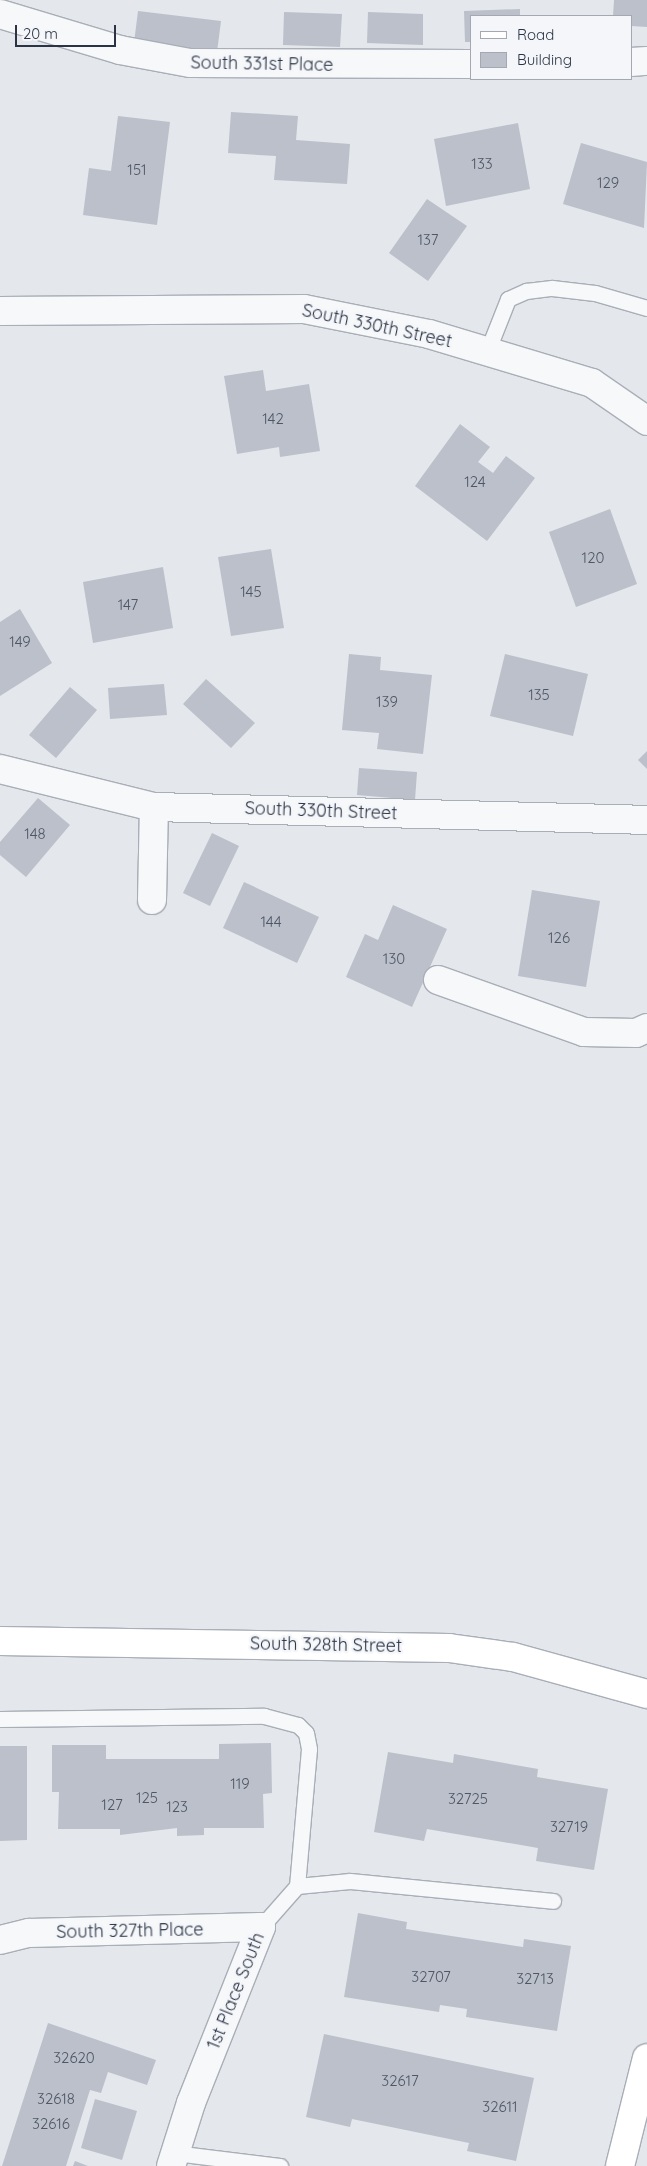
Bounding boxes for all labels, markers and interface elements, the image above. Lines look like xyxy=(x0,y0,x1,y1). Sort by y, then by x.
scale bar xyxy=(18,15,119,47)
legend xyxy=(470,15,632,80)
text: 20 m xyxy=(23,24,58,43)
text: Road xyxy=(517,25,554,44)
text: Building xyxy=(517,50,572,69)
street label: South 331st Place xyxy=(190,52,334,76)
house number: 133 xyxy=(471,155,493,173)
house number: 151 xyxy=(127,161,147,179)
house number: 129 xyxy=(597,174,619,192)
house number: 137 xyxy=(417,231,439,249)
street label: South 330th Street xyxy=(300,300,454,352)
house number: 142 xyxy=(262,410,284,428)
house number: 124 xyxy=(464,473,486,491)
house number: 120 xyxy=(582,549,604,567)
house number: 145 xyxy=(240,583,262,601)
house number: 147 xyxy=(118,596,138,614)
house number: 149 xyxy=(9,633,31,651)
house number: 135 xyxy=(528,686,550,704)
house number: 139 xyxy=(376,693,398,711)
street label: South 330th Street xyxy=(244,798,398,824)
house number: 148 xyxy=(24,825,46,843)
house number: 144 xyxy=(260,913,282,931)
house number: 126 xyxy=(548,929,570,947)
house number: 130 xyxy=(383,950,405,968)
street label: South 328th Street xyxy=(250,1633,402,1657)
house number: 119 xyxy=(230,1775,250,1793)
house number: 125 xyxy=(136,1789,158,1807)
house number: 32725 xyxy=(448,1790,488,1808)
house number: 127 xyxy=(101,1796,123,1814)
house number: 123 xyxy=(166,1798,188,1816)
house number: 32719 xyxy=(550,1818,588,1836)
street label: South 327th Place xyxy=(56,1919,204,1943)
street label: 1st Place South xyxy=(203,1930,269,2052)
house number: 32707 xyxy=(411,1968,451,1986)
house number: 32713 xyxy=(516,1970,554,1988)
house number: 32620 xyxy=(53,2049,95,2067)
house number: 32617 xyxy=(381,2072,419,2090)
house number: 32618 xyxy=(37,2090,75,2108)
house number: 32611 xyxy=(482,2098,518,2116)
house number: 32616 xyxy=(32,2115,70,2133)

